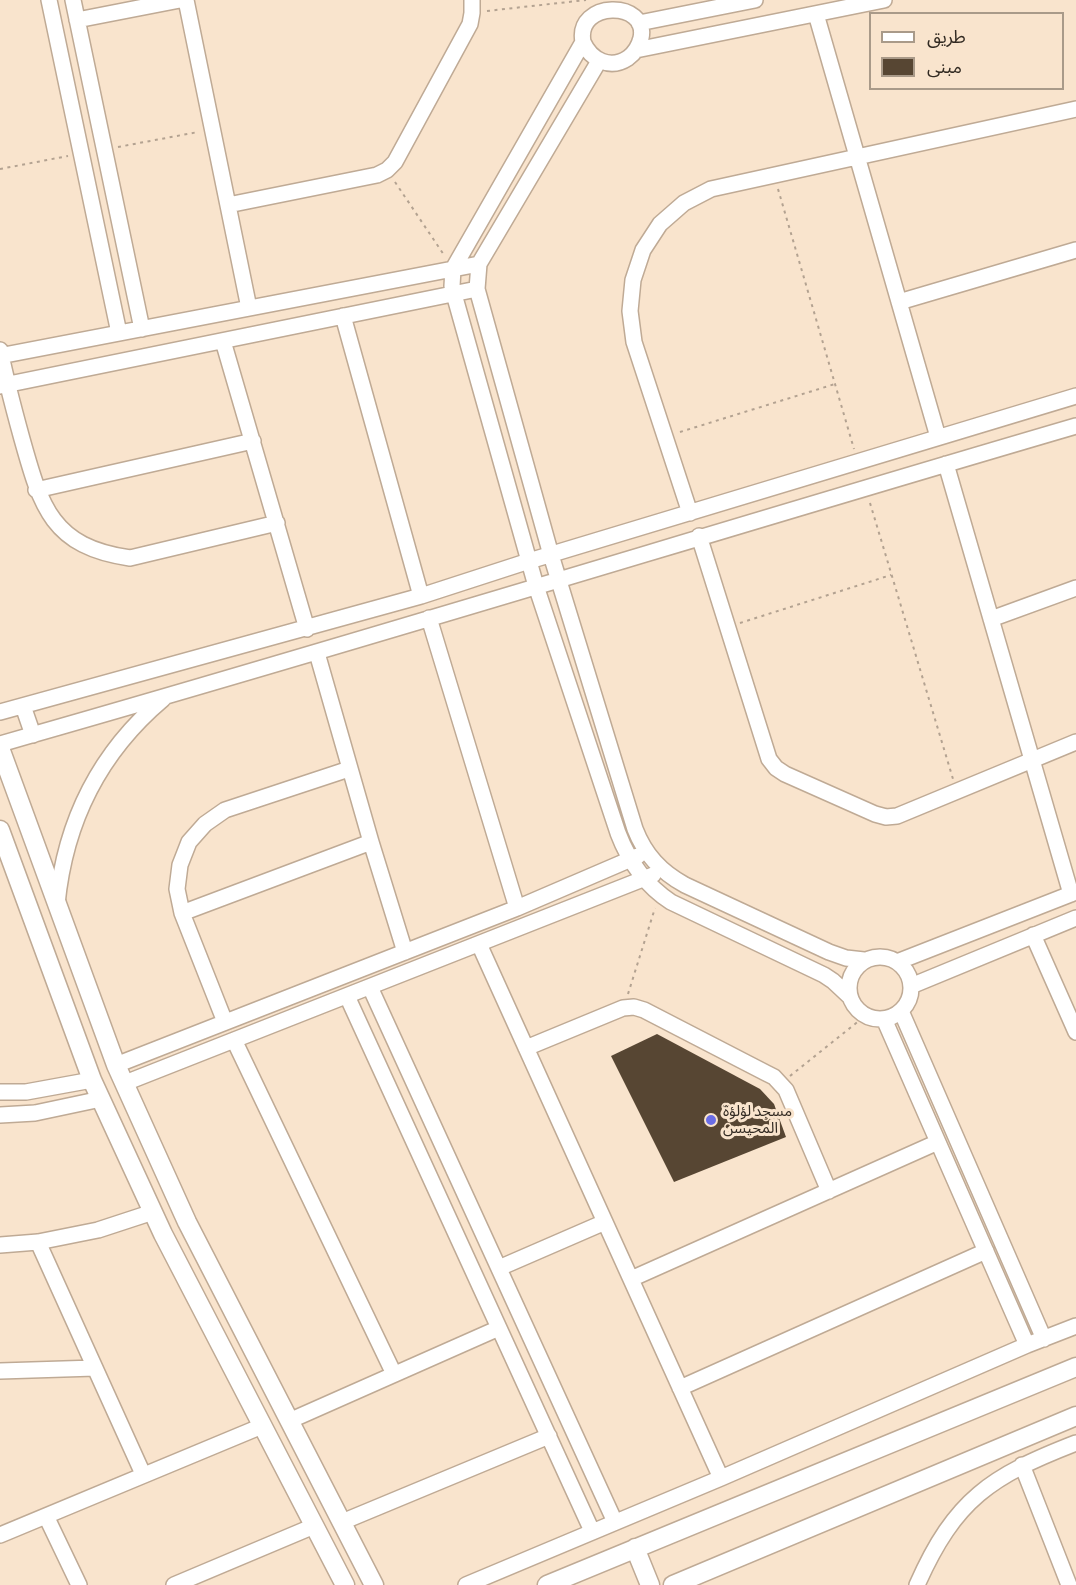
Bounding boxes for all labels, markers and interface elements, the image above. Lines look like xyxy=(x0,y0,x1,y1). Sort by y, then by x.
legend xyxy=(869,12,1064,90)
text: طريق xyxy=(927,25,966,47)
text: مبنى xyxy=(927,55,962,77)
place label: مسجد لؤلؤة المحيسن xyxy=(723,1102,792,1137)
marker: مسجد لؤلؤة المحيسن xyxy=(704,1113,718,1127)

